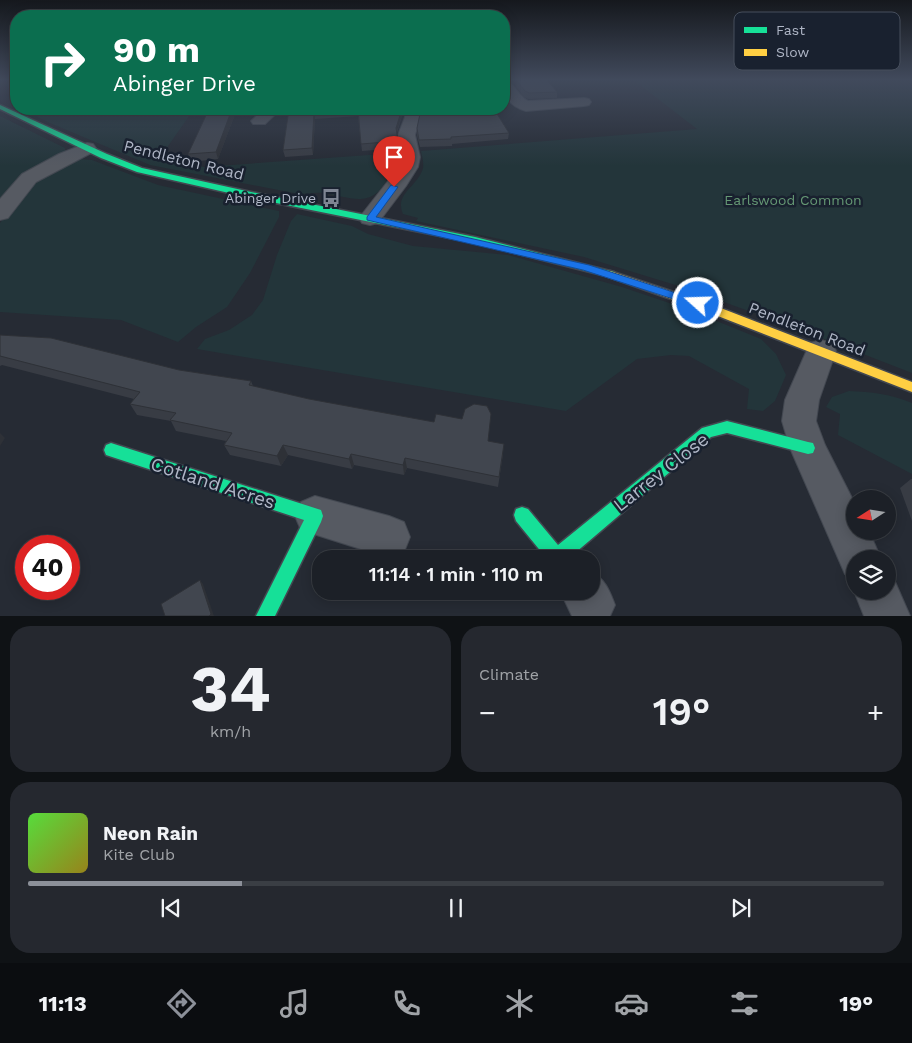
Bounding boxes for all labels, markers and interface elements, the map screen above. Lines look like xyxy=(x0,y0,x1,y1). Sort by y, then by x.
legend xyxy=(734,12,900,70)
text: Fast xyxy=(776,22,805,38)
text: 90 m xyxy=(113,29,200,71)
icon: right xyxy=(30,30,95,95)
text: Slow xyxy=(776,44,809,60)
text: Abinger Drive xyxy=(113,71,256,96)
street label: Pendleton Road xyxy=(122,136,246,184)
pin xyxy=(373,136,415,187)
icon: arrive xyxy=(380,143,408,171)
bus stop icon: Abinger Drive xyxy=(320,187,342,209)
place label: Abinger Drive xyxy=(225,190,316,206)
park label: Earlswood Common xyxy=(724,192,862,208)
position arrow xyxy=(671,276,723,328)
street label: Pendleton Road xyxy=(746,298,868,360)
street label: Larrey Close xyxy=(609,428,713,516)
street label: Cotland Acres xyxy=(148,452,278,514)
north arrow xyxy=(846,490,896,540)
map controls xyxy=(846,490,896,600)
speed limit sign: 40 xyxy=(15,535,80,600)
button: layers xyxy=(846,550,896,600)
text: 11:14 · 1 min · 110 m xyxy=(369,563,543,586)
text: 34 xyxy=(190,651,271,727)
text: Climate xyxy=(479,665,539,684)
text: 19° xyxy=(653,690,710,734)
text: − xyxy=(479,696,496,729)
text: + xyxy=(867,696,884,729)
text: km/h xyxy=(210,722,251,741)
text: Neon Rain xyxy=(103,822,198,845)
text: Kite Club xyxy=(103,845,175,864)
icon: previous xyxy=(157,894,185,922)
icon: pause xyxy=(442,894,470,922)
icon: next xyxy=(727,894,755,922)
icon: directions xyxy=(164,986,199,1021)
icon: music xyxy=(277,986,312,1021)
icon: phone xyxy=(389,986,424,1021)
icon: climate xyxy=(502,986,537,1021)
icon: car xyxy=(614,986,649,1021)
icon: filters xyxy=(727,986,762,1021)
text: 11:13 xyxy=(39,991,87,1016)
text: 19° xyxy=(839,991,873,1016)

